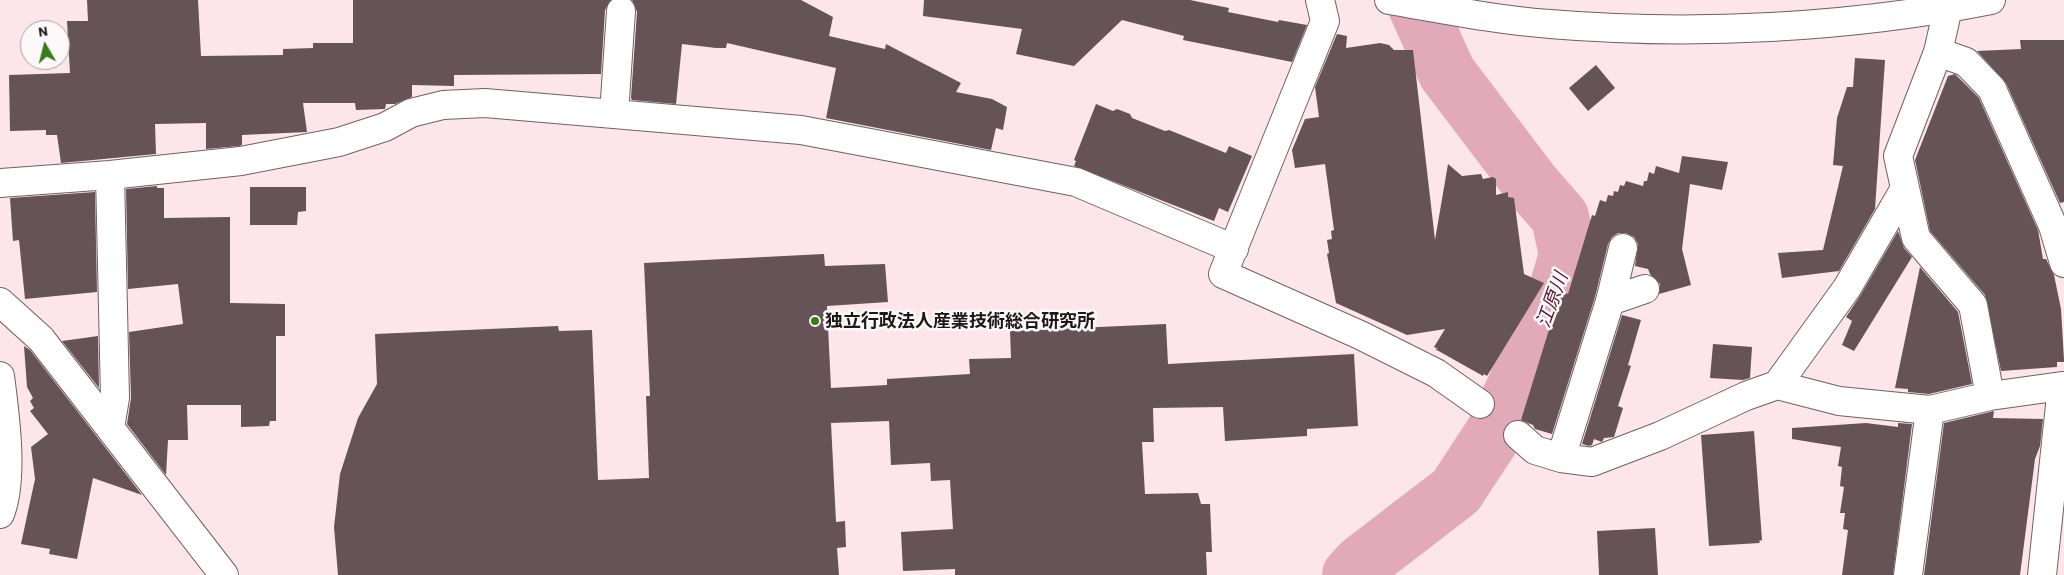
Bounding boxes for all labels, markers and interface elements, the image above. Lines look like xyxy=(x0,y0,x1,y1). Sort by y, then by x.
north arrow xyxy=(20,20,70,70)
text: N xyxy=(37,22,49,40)
water label: 江原川 xyxy=(1532,269,1572,331)
place label: 独立行政法人産業技術総合研究所 xyxy=(825,310,1095,332)
marker: 独立行政法人産業技術総合研究所 xyxy=(809,315,821,327)

